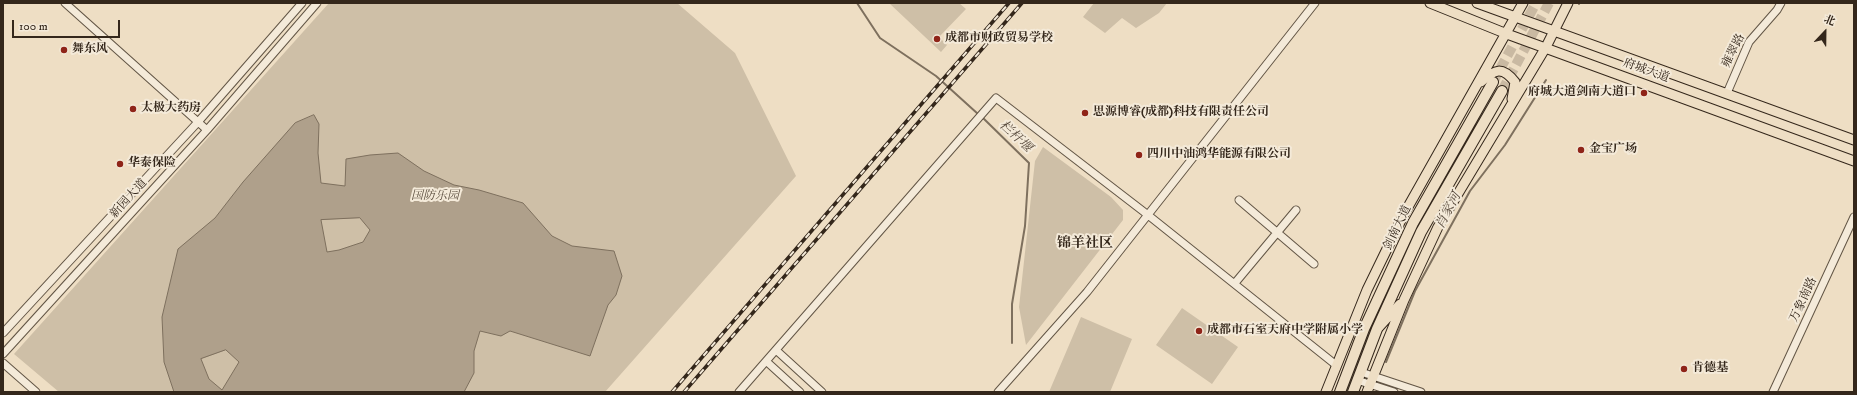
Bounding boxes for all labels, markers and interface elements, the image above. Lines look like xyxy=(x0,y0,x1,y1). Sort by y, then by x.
scale bar xyxy=(14,12,122,38)
north arrow xyxy=(1805,12,1845,52)
text: 北 xyxy=(1822,12,1837,29)
text: 100 m xyxy=(19,19,48,34)
place label: 成都市财政贸易学校 xyxy=(945,32,1053,46)
street label: 雍翠路 xyxy=(1719,32,1749,70)
marker: 成都市财政贸易学校 xyxy=(932,34,942,44)
place label: 舞东风 xyxy=(72,43,108,57)
marker: 舞东风 xyxy=(59,45,69,55)
street label: 府城大道 xyxy=(1621,56,1671,86)
place label: 府城大道剑南大道口 xyxy=(1528,86,1636,100)
marker: 府城大道剑南大道口 xyxy=(1639,88,1649,98)
place label: 太极大药房 xyxy=(141,102,201,116)
marker: 太极大药房 xyxy=(128,104,138,114)
place label: 思源博睿(成都)科技有限责任公司 xyxy=(1093,106,1269,120)
marker: 思源博睿(成都)科技有限责任公司 xyxy=(1080,108,1090,118)
water label: 栏杆堰 xyxy=(995,118,1035,156)
place label: 金宝广场 xyxy=(1589,143,1637,157)
marker: 金宝广场 xyxy=(1576,145,1586,155)
place label: 四川中油鸿华能源有限公司 xyxy=(1147,148,1291,162)
marker: 四川中油鸿华能源有限公司 xyxy=(1134,150,1144,160)
place label: 华泰保险 xyxy=(128,157,176,171)
marker: 华泰保险 xyxy=(115,159,125,169)
street label: 新园大道 xyxy=(108,176,150,222)
park label: 国防乐园 xyxy=(411,190,459,204)
water label: 肖家河 xyxy=(1433,190,1465,232)
street label: 剑南大道 xyxy=(1381,203,1415,253)
district label: 锦羊社区 xyxy=(1057,236,1113,252)
street label: 万象南路 xyxy=(1787,275,1821,325)
place label: 成都市石室天府中学附属小学 xyxy=(1207,324,1363,338)
marker: 成都市石室天府中学附属小学 xyxy=(1194,326,1204,336)
place label: 肯德基 xyxy=(1692,362,1728,376)
marker: 肯德基 xyxy=(1679,364,1689,374)

